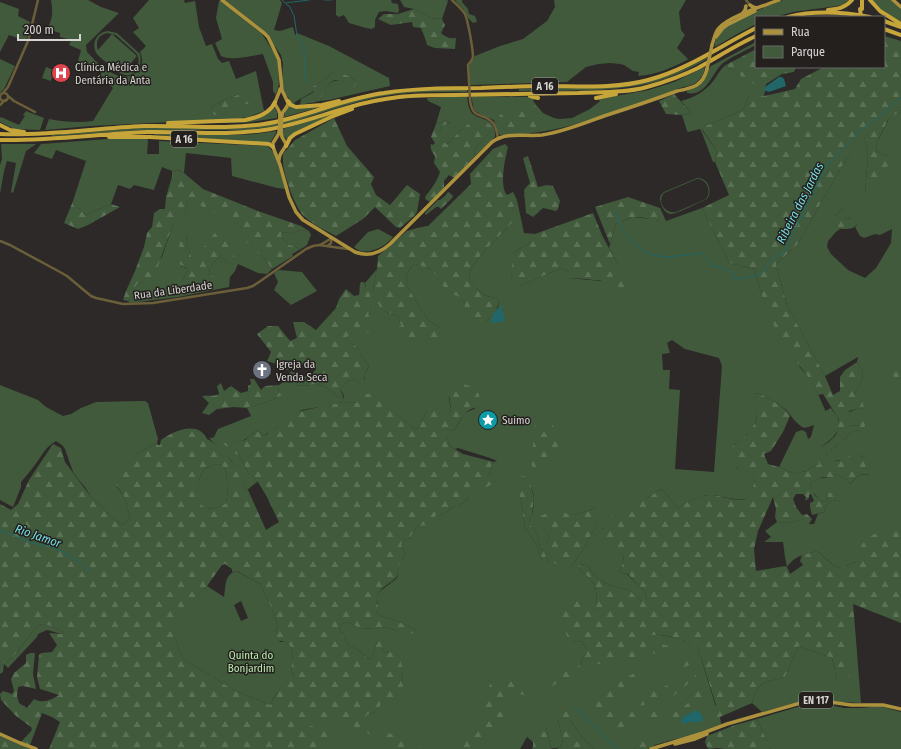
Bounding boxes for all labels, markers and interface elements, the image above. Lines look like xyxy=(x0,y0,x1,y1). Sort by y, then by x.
scale bar xyxy=(18,16,80,42)
legend xyxy=(755,16,885,68)
text: 200 m xyxy=(24,23,54,37)
text: Rua xyxy=(791,25,810,39)
text: Parque xyxy=(791,45,825,59)
place label: Clínica Médica e Dentária da Anta xyxy=(75,61,150,87)
hospital icon: Clínica Médica e Dentária da Anta xyxy=(50,62,72,84)
road number: A 16 xyxy=(532,78,558,94)
road number: A 16 xyxy=(171,131,197,147)
water label: Ribeira das Jardas xyxy=(774,160,826,246)
street label: Rua da Liberdade xyxy=(133,279,213,302)
place label: Igreja da Venda Seca xyxy=(276,358,327,384)
church icon: Igreja da Venda Seca xyxy=(251,359,273,381)
place icon: Suimo xyxy=(477,409,499,431)
place label: Suimo xyxy=(502,414,530,427)
water label: Rio Jamor xyxy=(13,522,64,551)
park label: Quinta do Bonjardim xyxy=(228,649,274,675)
road number: EN 117 xyxy=(799,692,833,708)

